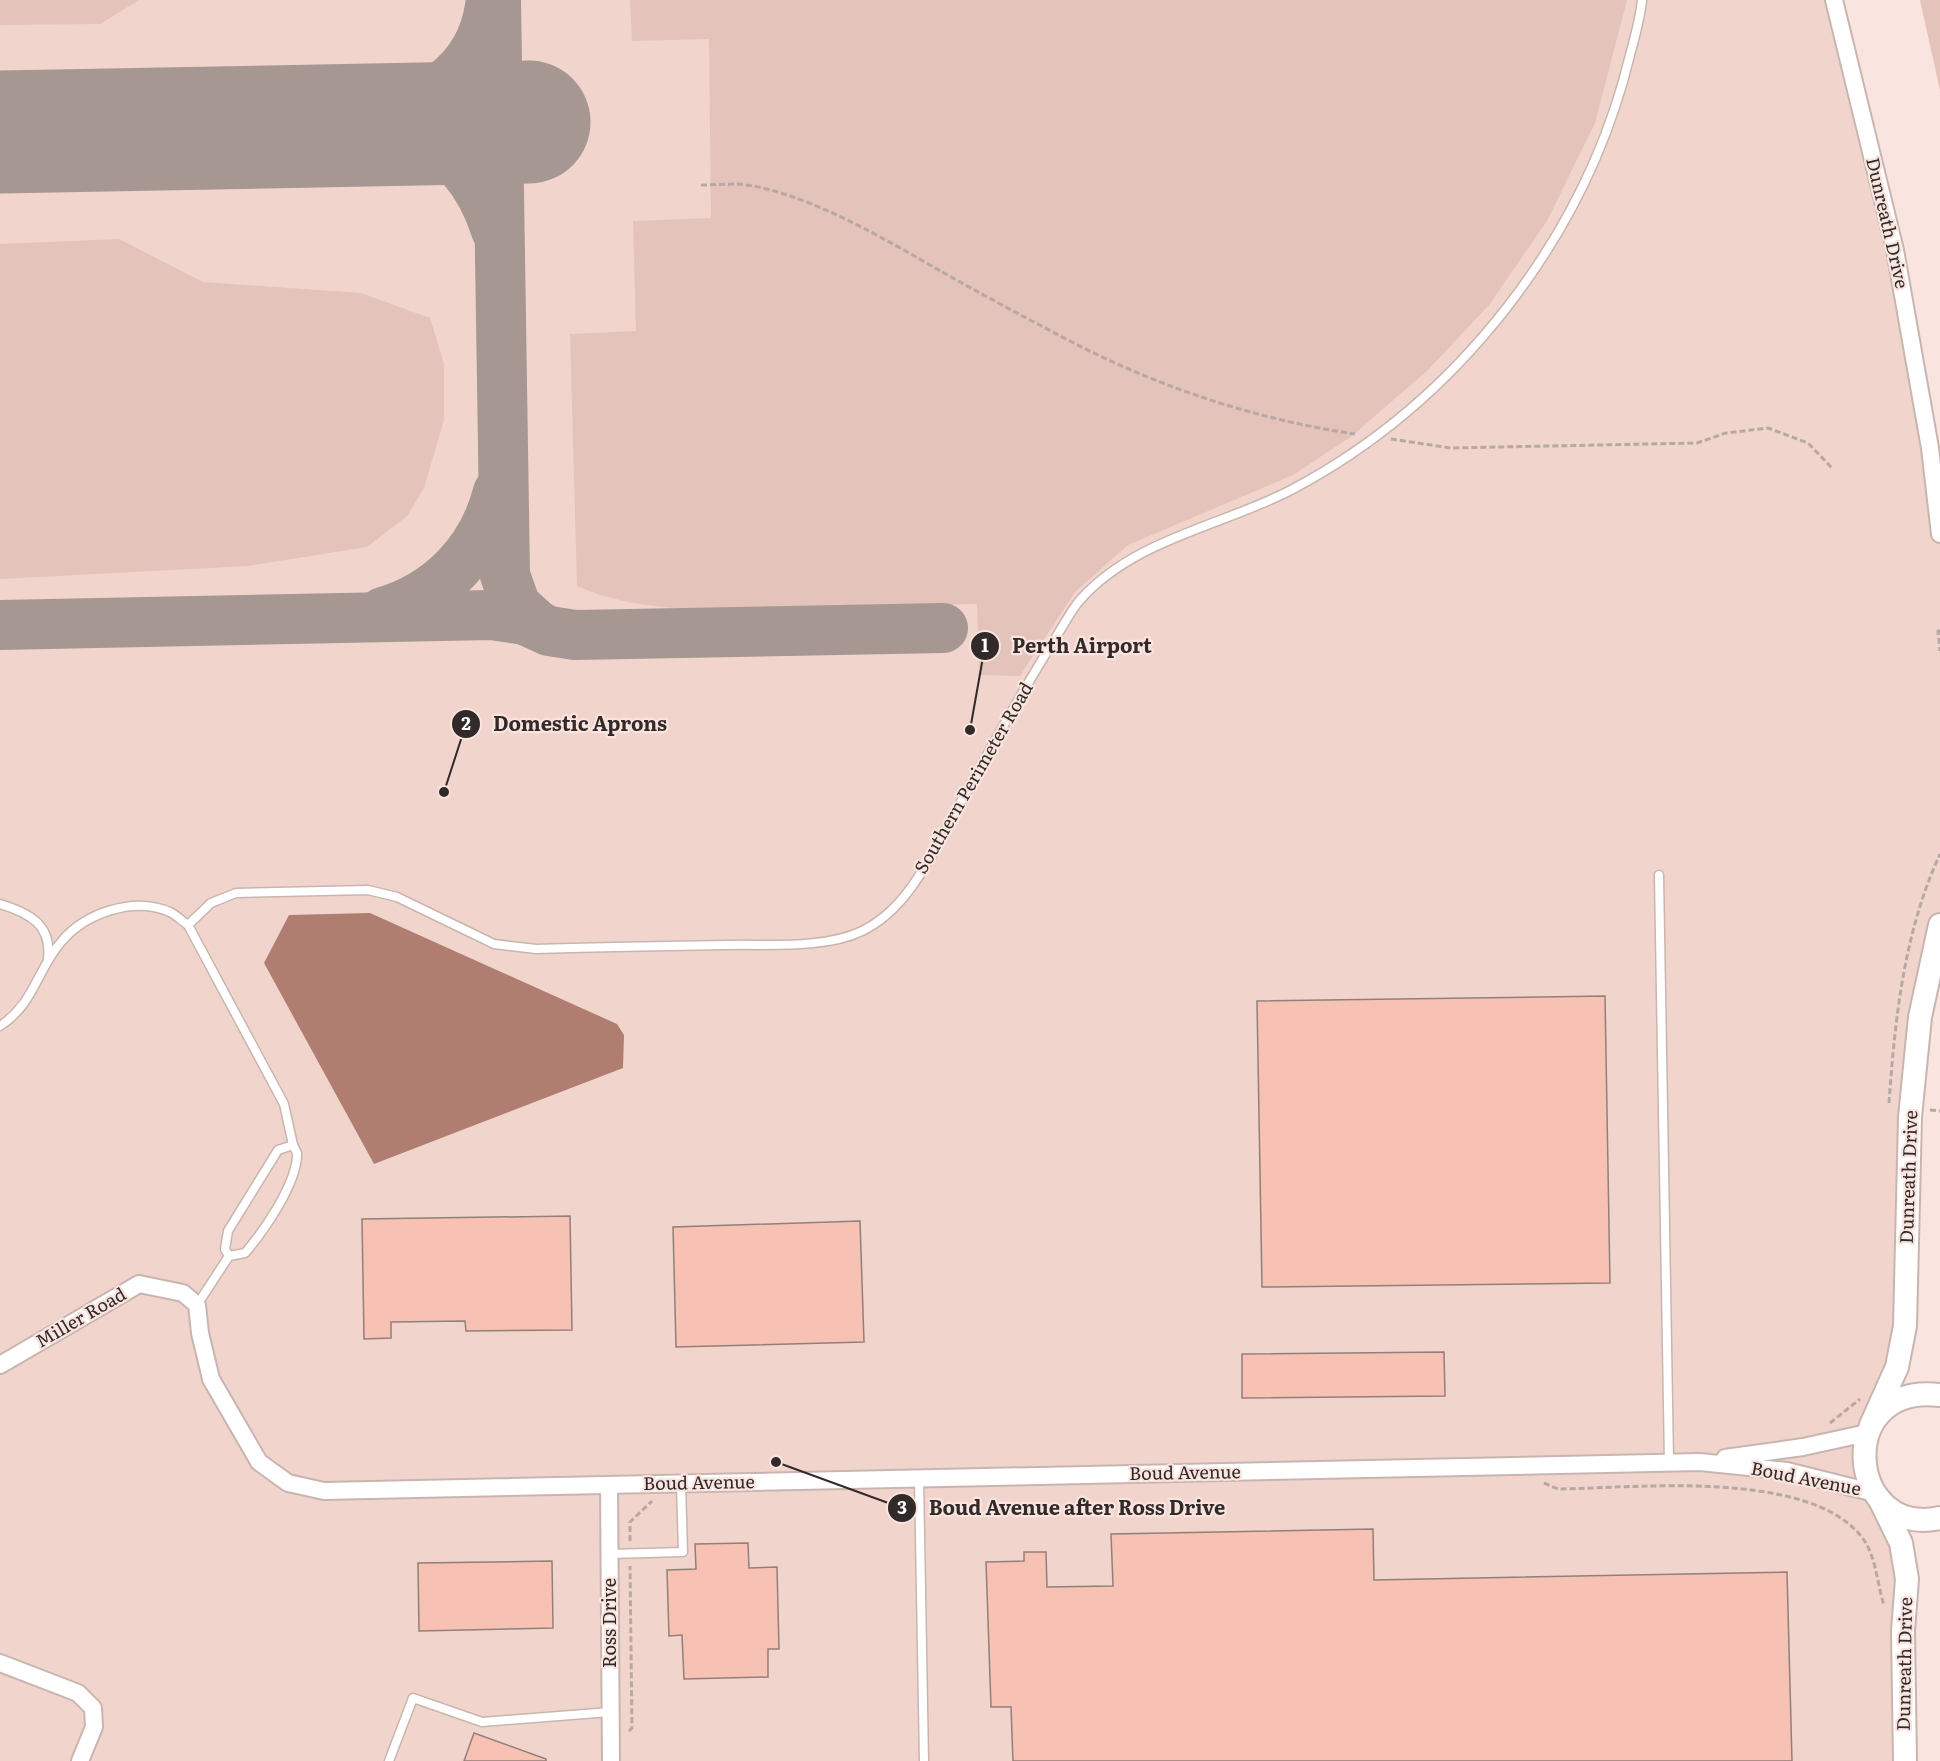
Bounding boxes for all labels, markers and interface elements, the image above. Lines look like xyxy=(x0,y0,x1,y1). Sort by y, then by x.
street label: Dunreath Drive xyxy=(1860,154,1917,291)
callout: Perth Airport xyxy=(970,627,1164,665)
text: Perth Airport xyxy=(1012,629,1152,659)
text: 1 xyxy=(981,631,989,658)
street label: Southern Perimeter Road xyxy=(907,676,1039,878)
callout: Domestic Aprons xyxy=(451,705,679,743)
text: Domestic Aprons xyxy=(493,707,667,737)
text: 2 xyxy=(461,709,471,736)
street label: Dunreath Drive xyxy=(1892,1110,1923,1244)
street label: Miller Road xyxy=(30,1280,131,1354)
street label: Boud Avenue xyxy=(1749,1454,1864,1501)
street label: Boud Avenue xyxy=(1129,1457,1241,1486)
street label: Boud Avenue xyxy=(643,1467,755,1496)
callout: Boud Avenue after Ross Drive xyxy=(887,1489,1237,1527)
text: Boud Avenue after Ross Drive xyxy=(929,1491,1225,1521)
text: 3 xyxy=(897,1493,907,1520)
street label: Ross Drive xyxy=(595,1578,622,1668)
street label: Dunreath Drive xyxy=(1889,1597,1918,1731)

